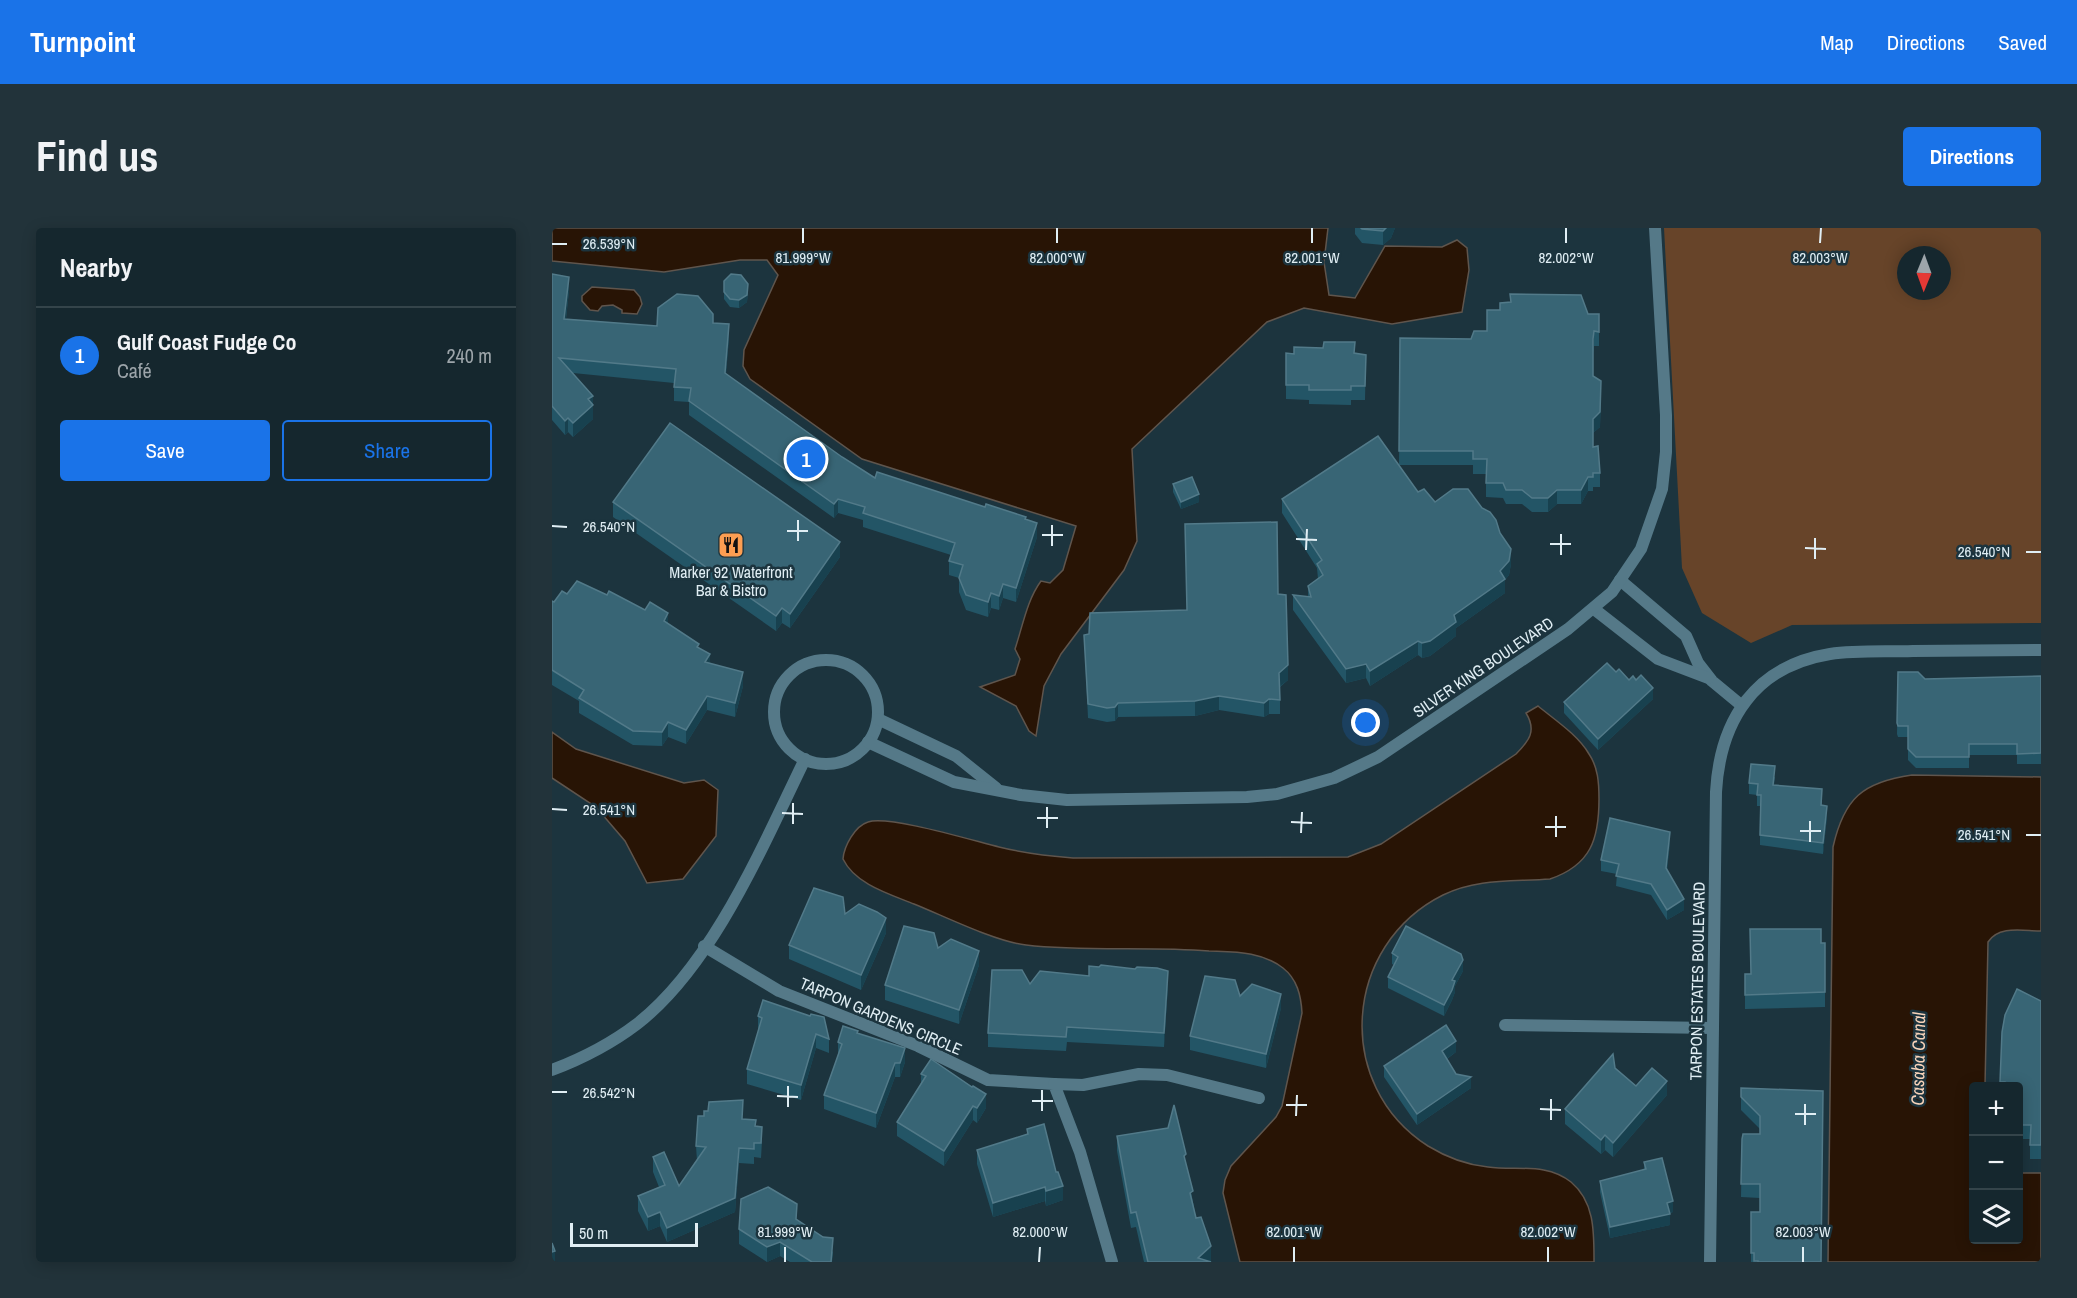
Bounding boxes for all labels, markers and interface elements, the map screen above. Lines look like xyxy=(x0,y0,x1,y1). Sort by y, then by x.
text: Turnpoint xyxy=(30,23,135,61)
text: Map xyxy=(1820,28,1854,57)
text: Directions xyxy=(1887,28,1965,57)
text: Saved xyxy=(1998,28,2047,57)
button: Directions xyxy=(1903,127,2041,186)
text: Find us xyxy=(36,128,158,184)
text: 26.539°N xyxy=(583,233,635,254)
north arrow xyxy=(1897,246,1951,300)
text: 81.999°W xyxy=(775,247,831,268)
text: 82.000°W xyxy=(1029,247,1085,268)
text: 82.001°W xyxy=(1284,247,1340,268)
text: 82.002°W xyxy=(1538,247,1594,268)
text: 82.003°W xyxy=(1792,247,1848,268)
text: Nearby xyxy=(60,250,132,285)
text: Gulf Coast Fudge Co xyxy=(117,327,296,357)
text: 1 xyxy=(75,342,84,369)
text: 240 m xyxy=(446,342,492,369)
text: Café xyxy=(117,357,152,384)
button: Save xyxy=(60,420,270,481)
button: Share xyxy=(282,420,492,481)
pin: 1 xyxy=(786,436,826,482)
text: 26.540°N xyxy=(583,516,635,537)
restaurant icon: Marker 92 Waterfront Bar & Bistro xyxy=(716,530,746,560)
text: 26.540°N xyxy=(1958,541,2010,562)
place label: Marker 92 Waterfront Bar & Bistro xyxy=(669,561,793,601)
street label: SILVER KING BOULEVARD xyxy=(1408,612,1558,722)
your location xyxy=(1351,708,1380,737)
text: 26.541°N xyxy=(583,799,635,820)
text: 26.541°N xyxy=(1958,824,2010,845)
street label: TARPON ESTATES BOULEVARD xyxy=(1684,881,1710,1081)
street label: TARPON GARDENS CIRCLE xyxy=(797,972,965,1060)
water label: Casaba Canal xyxy=(1905,1011,1931,1106)
text: 26.542°N xyxy=(583,1082,635,1103)
map controls xyxy=(1969,1082,2023,1244)
button: + xyxy=(1969,1082,2023,1136)
button: − xyxy=(1969,1136,2023,1190)
button: layers xyxy=(1969,1190,2023,1244)
scale bar xyxy=(570,1220,698,1248)
text: 81.999°W xyxy=(757,1221,813,1242)
text: 82.000°W xyxy=(1012,1221,1068,1242)
text: 82.001°W xyxy=(1266,1221,1322,1242)
text: 82.002°W xyxy=(1520,1221,1576,1242)
text: 82.003°W xyxy=(1775,1221,1831,1242)
text: 50 m xyxy=(579,1222,608,1244)

